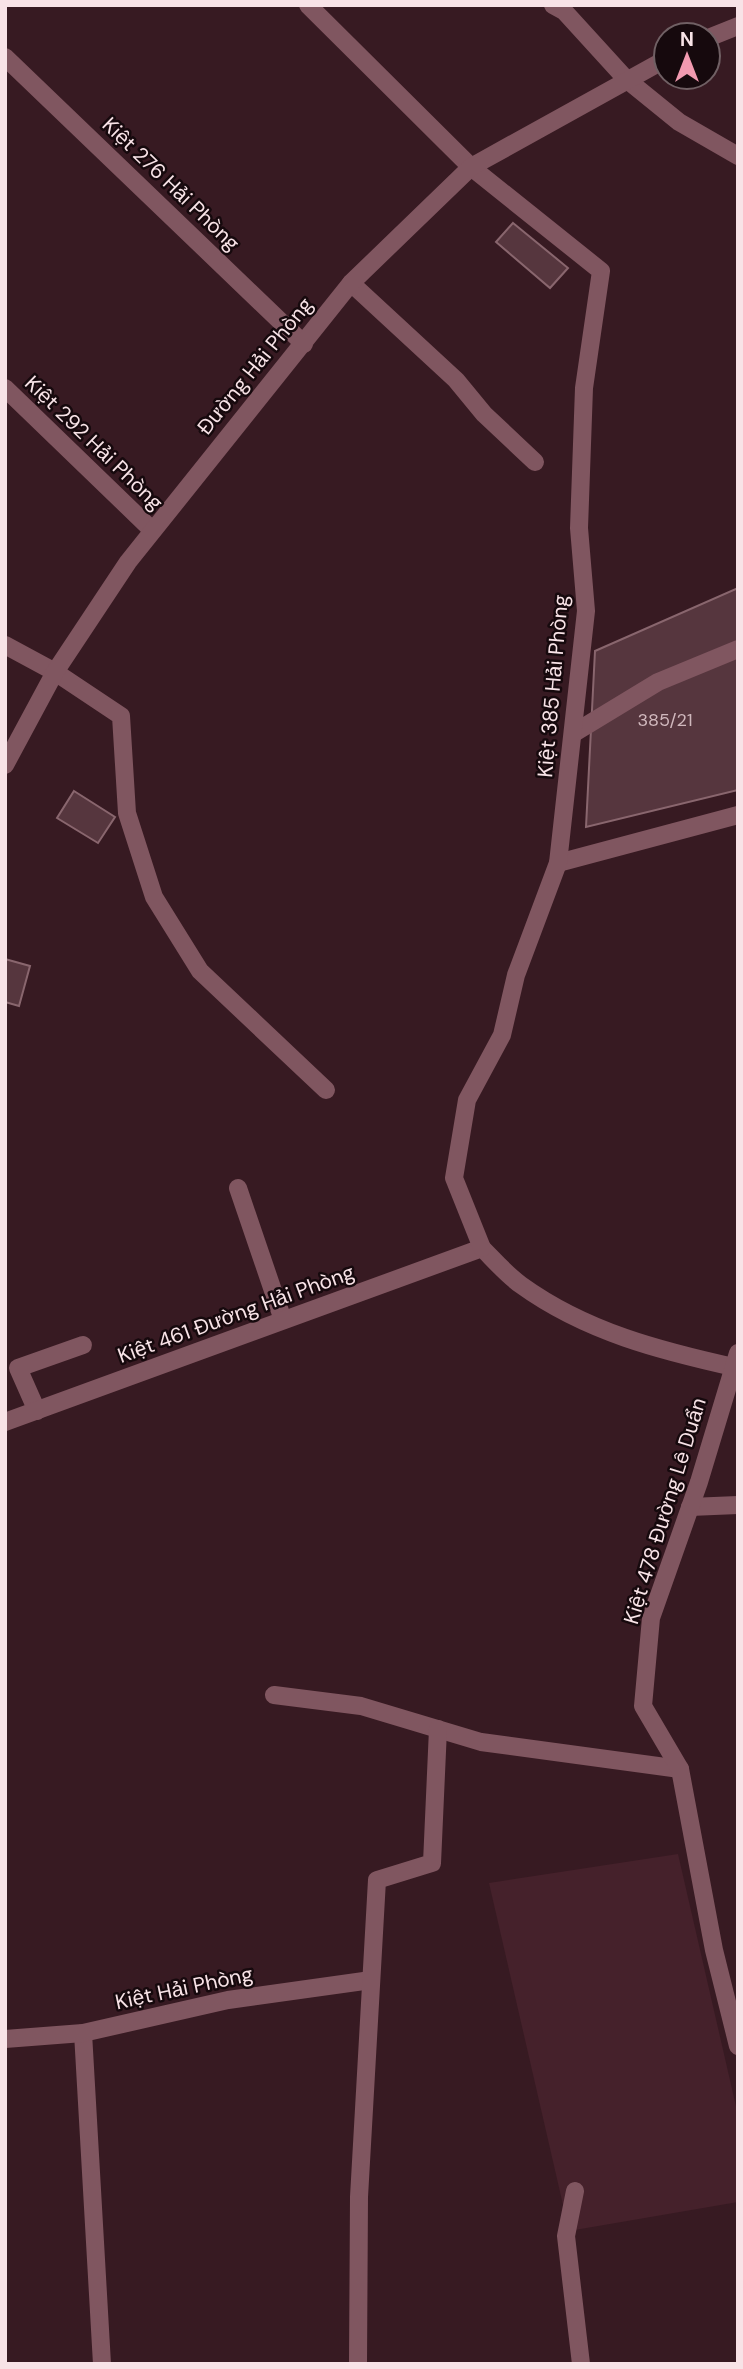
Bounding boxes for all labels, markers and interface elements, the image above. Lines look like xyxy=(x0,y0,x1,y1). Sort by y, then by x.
north arrow xyxy=(652,21,722,91)
text: N xyxy=(680,27,694,52)
street label: Kiệt 276 Hải Phòng xyxy=(96,111,246,257)
street label: Đường Hải Phòng xyxy=(191,291,319,441)
street label: Kiệt 292 Hải Phòng xyxy=(19,370,169,517)
street label: Kiệt 385 Hải Phòng xyxy=(531,593,575,779)
house number: 385/21 xyxy=(637,708,693,732)
street label: Kiệt 461 Đường Hải Phòng xyxy=(114,1258,359,1370)
street label: Kiệt 478 Đường Lê Duẩn xyxy=(617,1394,713,1628)
street label: Kiệt Hải Phòng xyxy=(113,1960,256,2016)

